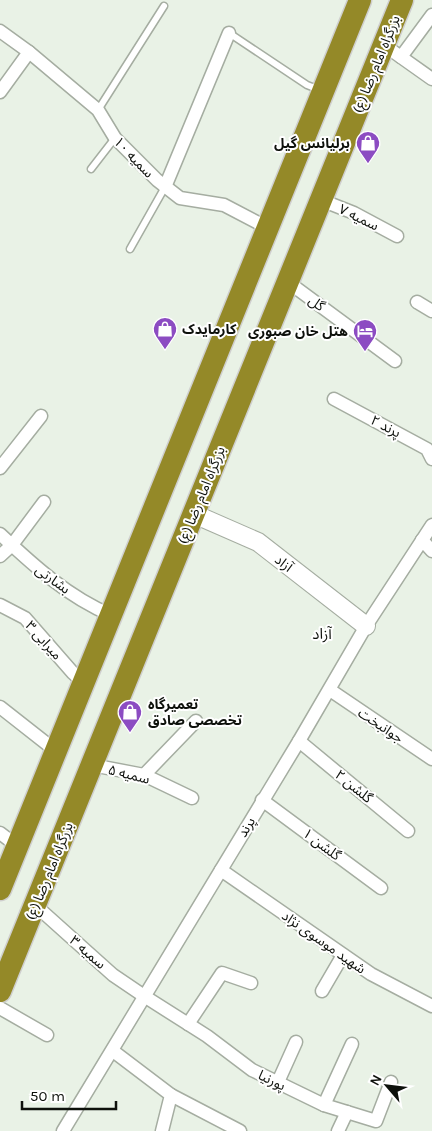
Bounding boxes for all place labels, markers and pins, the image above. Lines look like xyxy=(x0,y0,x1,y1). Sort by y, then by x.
shop icon: برلیانس گیل xyxy=(355,130,381,164)
place label: برلیانس گیل xyxy=(274,135,350,152)
shop icon: کارمایدک xyxy=(152,316,178,350)
hotel icon: هتل خان صبوری xyxy=(352,318,378,352)
place label: کارمایدک xyxy=(182,321,237,338)
place label: هتل خان صبوری xyxy=(248,323,348,340)
place label: تعمیرگاه تخصصی صادق xyxy=(148,696,242,729)
shop icon: تعمیرگاه تخصصی صادق xyxy=(117,699,143,733)

